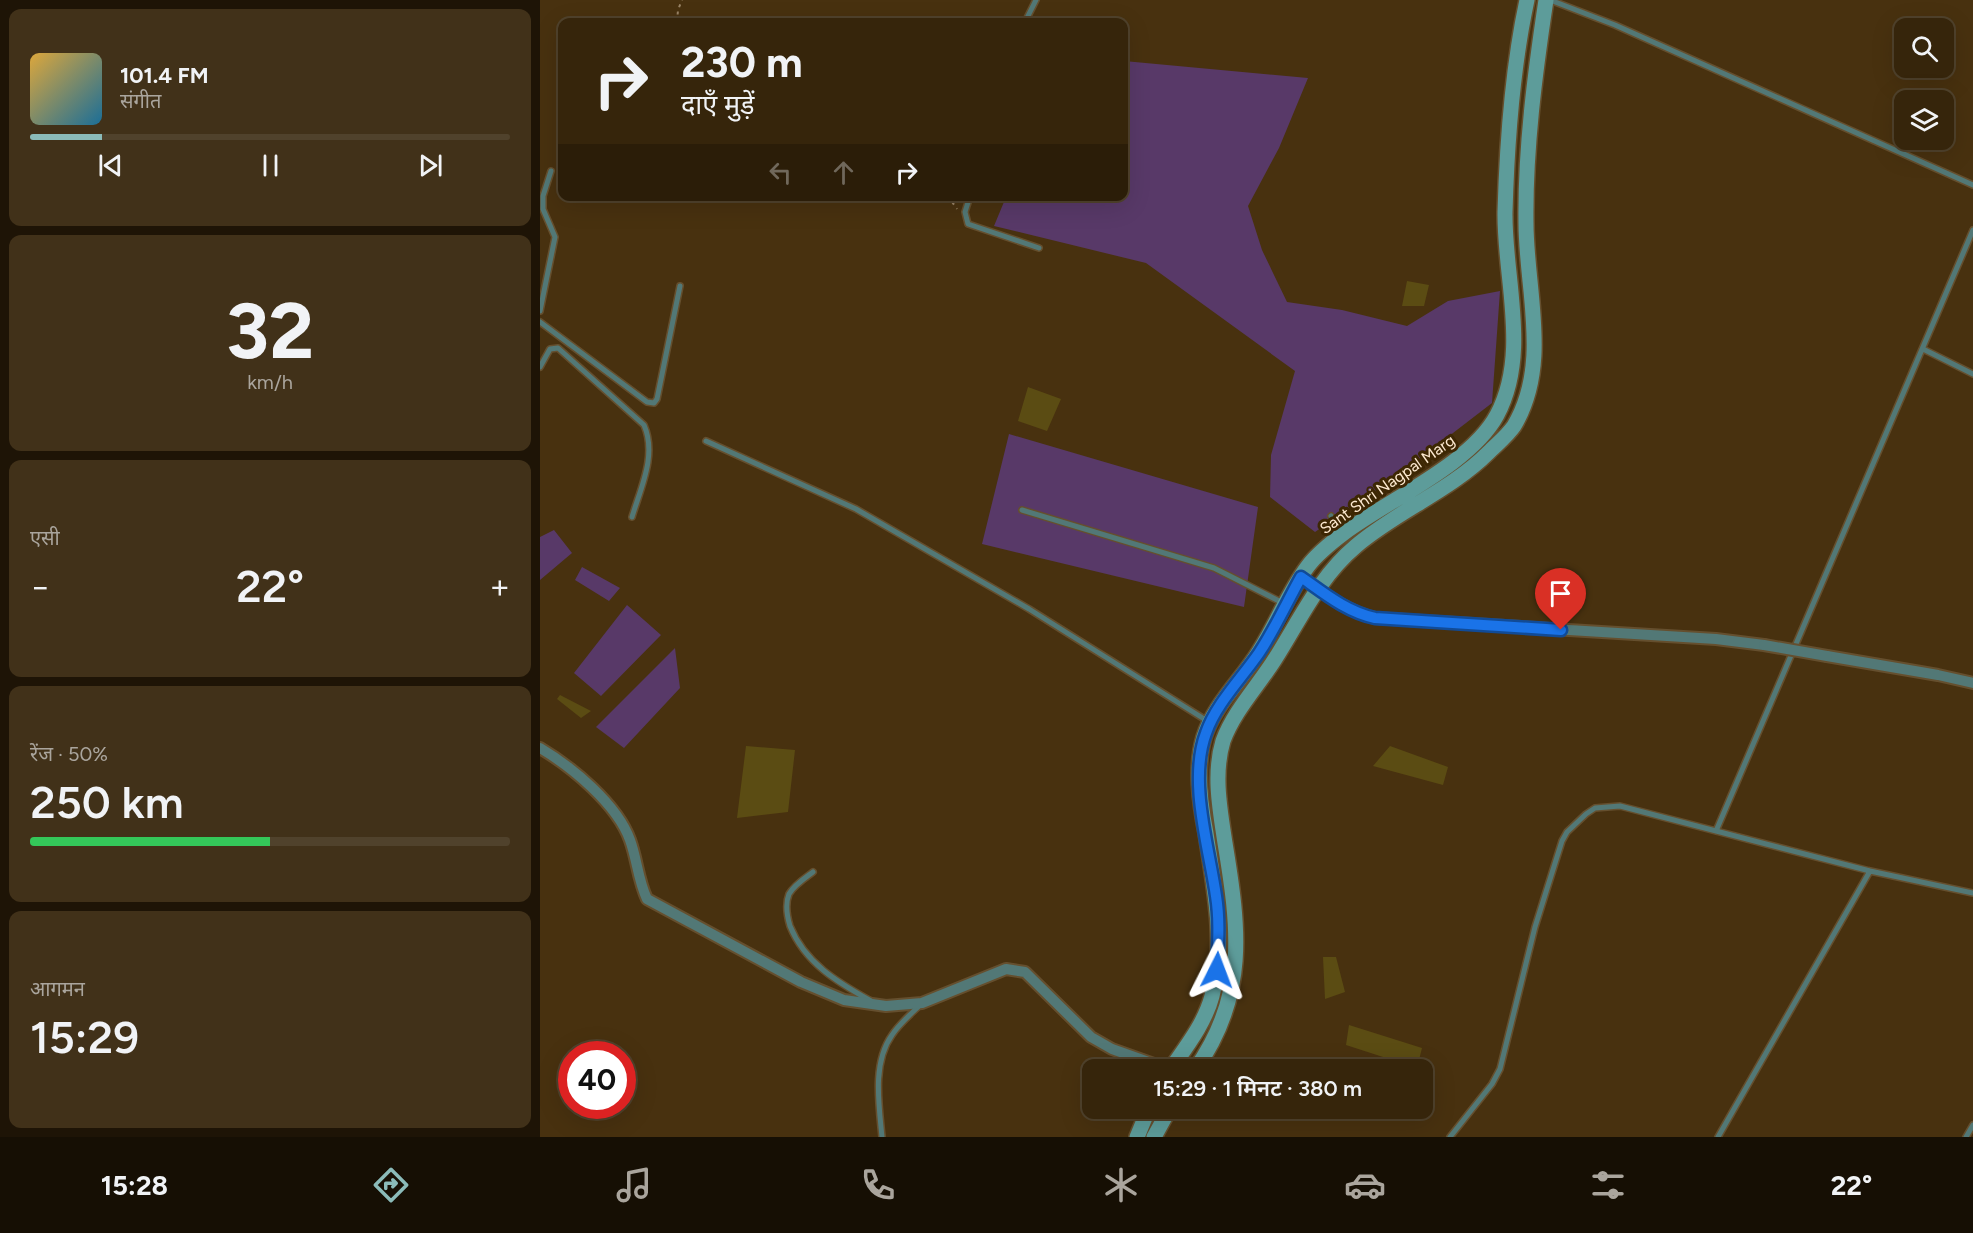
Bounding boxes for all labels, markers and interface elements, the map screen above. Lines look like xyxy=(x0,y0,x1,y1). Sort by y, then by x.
map controls xyxy=(1894,18,1954,150)
button: search xyxy=(1894,18,1954,78)
text: 230 m xyxy=(681,37,803,88)
icon: right xyxy=(582,42,660,120)
text: 101.4 FM xyxy=(120,62,208,89)
text: दाएँ मुड़ें xyxy=(681,88,755,121)
text: संगीत xyxy=(120,89,161,113)
button: layers xyxy=(1894,90,1954,150)
icon: previous xyxy=(94,149,127,182)
icon: pause xyxy=(254,149,287,182)
icon: next xyxy=(414,149,447,182)
icon: left xyxy=(764,156,797,189)
icon: ahead xyxy=(827,156,860,189)
icon: right xyxy=(890,156,923,189)
text: 32 xyxy=(226,284,314,378)
text: km/h xyxy=(247,370,293,394)
street label: Sant Shri Nagpal Marg xyxy=(1316,431,1458,538)
text: एसी xyxy=(30,526,60,550)
text: 22° xyxy=(236,559,304,613)
text: − xyxy=(30,567,51,606)
text: + xyxy=(489,567,510,606)
pin xyxy=(1535,568,1586,630)
icon: arrive xyxy=(1544,577,1577,610)
text: रेंज · 50% xyxy=(30,742,108,766)
text: 250 km xyxy=(30,775,184,829)
position arrow xyxy=(1185,938,1249,1002)
text: आगमन xyxy=(30,977,85,1001)
text: 15:29 xyxy=(30,1010,139,1064)
speed limit sign: 40 xyxy=(558,1041,636,1119)
text: 15:29 · 1 मिनट · 380 m xyxy=(1153,1075,1362,1102)
icon: directions xyxy=(370,1164,412,1206)
icon: music xyxy=(613,1164,655,1206)
icon: phone xyxy=(857,1164,899,1206)
icon: climate xyxy=(1100,1164,1142,1206)
icon: car xyxy=(1344,1164,1386,1206)
icon: filters xyxy=(1587,1164,1629,1206)
text: 15:28 xyxy=(101,1169,168,1202)
text: 22° xyxy=(1831,1169,1872,1202)

